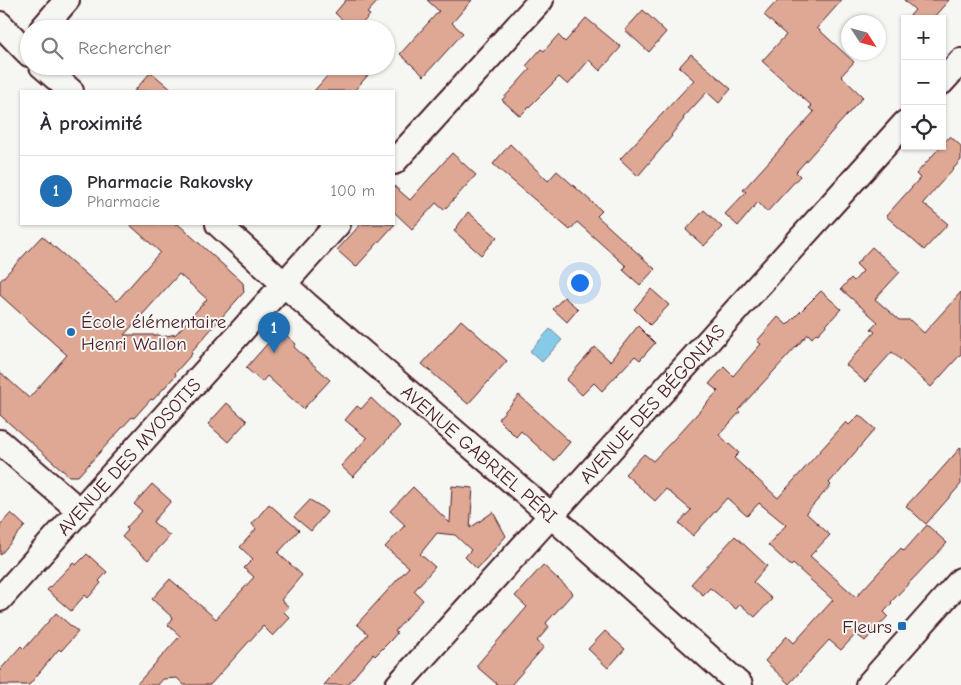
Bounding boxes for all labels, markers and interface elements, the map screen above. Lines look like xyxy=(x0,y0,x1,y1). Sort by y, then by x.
north arrow xyxy=(841,15,886,60)
map controls xyxy=(901,15,946,150)
button: + xyxy=(901,15,946,60)
search box xyxy=(20,20,395,75)
icon: search xyxy=(38,34,66,62)
text: Rechercher xyxy=(78,37,171,59)
button: − xyxy=(901,60,946,105)
button: locate xyxy=(901,105,946,150)
text: À proximité xyxy=(40,111,142,135)
text: Pharmacie Rakovsky xyxy=(87,171,253,193)
text: 1 xyxy=(53,182,59,200)
text: 100 m xyxy=(331,182,375,200)
text: Pharmacie xyxy=(87,193,160,211)
your location xyxy=(567,270,593,296)
place label: École élémentaire Henri Wallon xyxy=(81,311,226,355)
pin: 1 xyxy=(258,312,290,353)
street label: AVENUE DES BÉGONIAS xyxy=(575,320,730,488)
marker: École élémentaire Henri Wallon xyxy=(65,326,77,338)
street label: AVENUE DES MYOSOTIS xyxy=(53,374,206,540)
street label: AVENUE GABRIEL PÉRI xyxy=(396,381,561,528)
place label: Fleurs xyxy=(842,616,892,638)
marker: Fleurs xyxy=(896,620,908,632)

